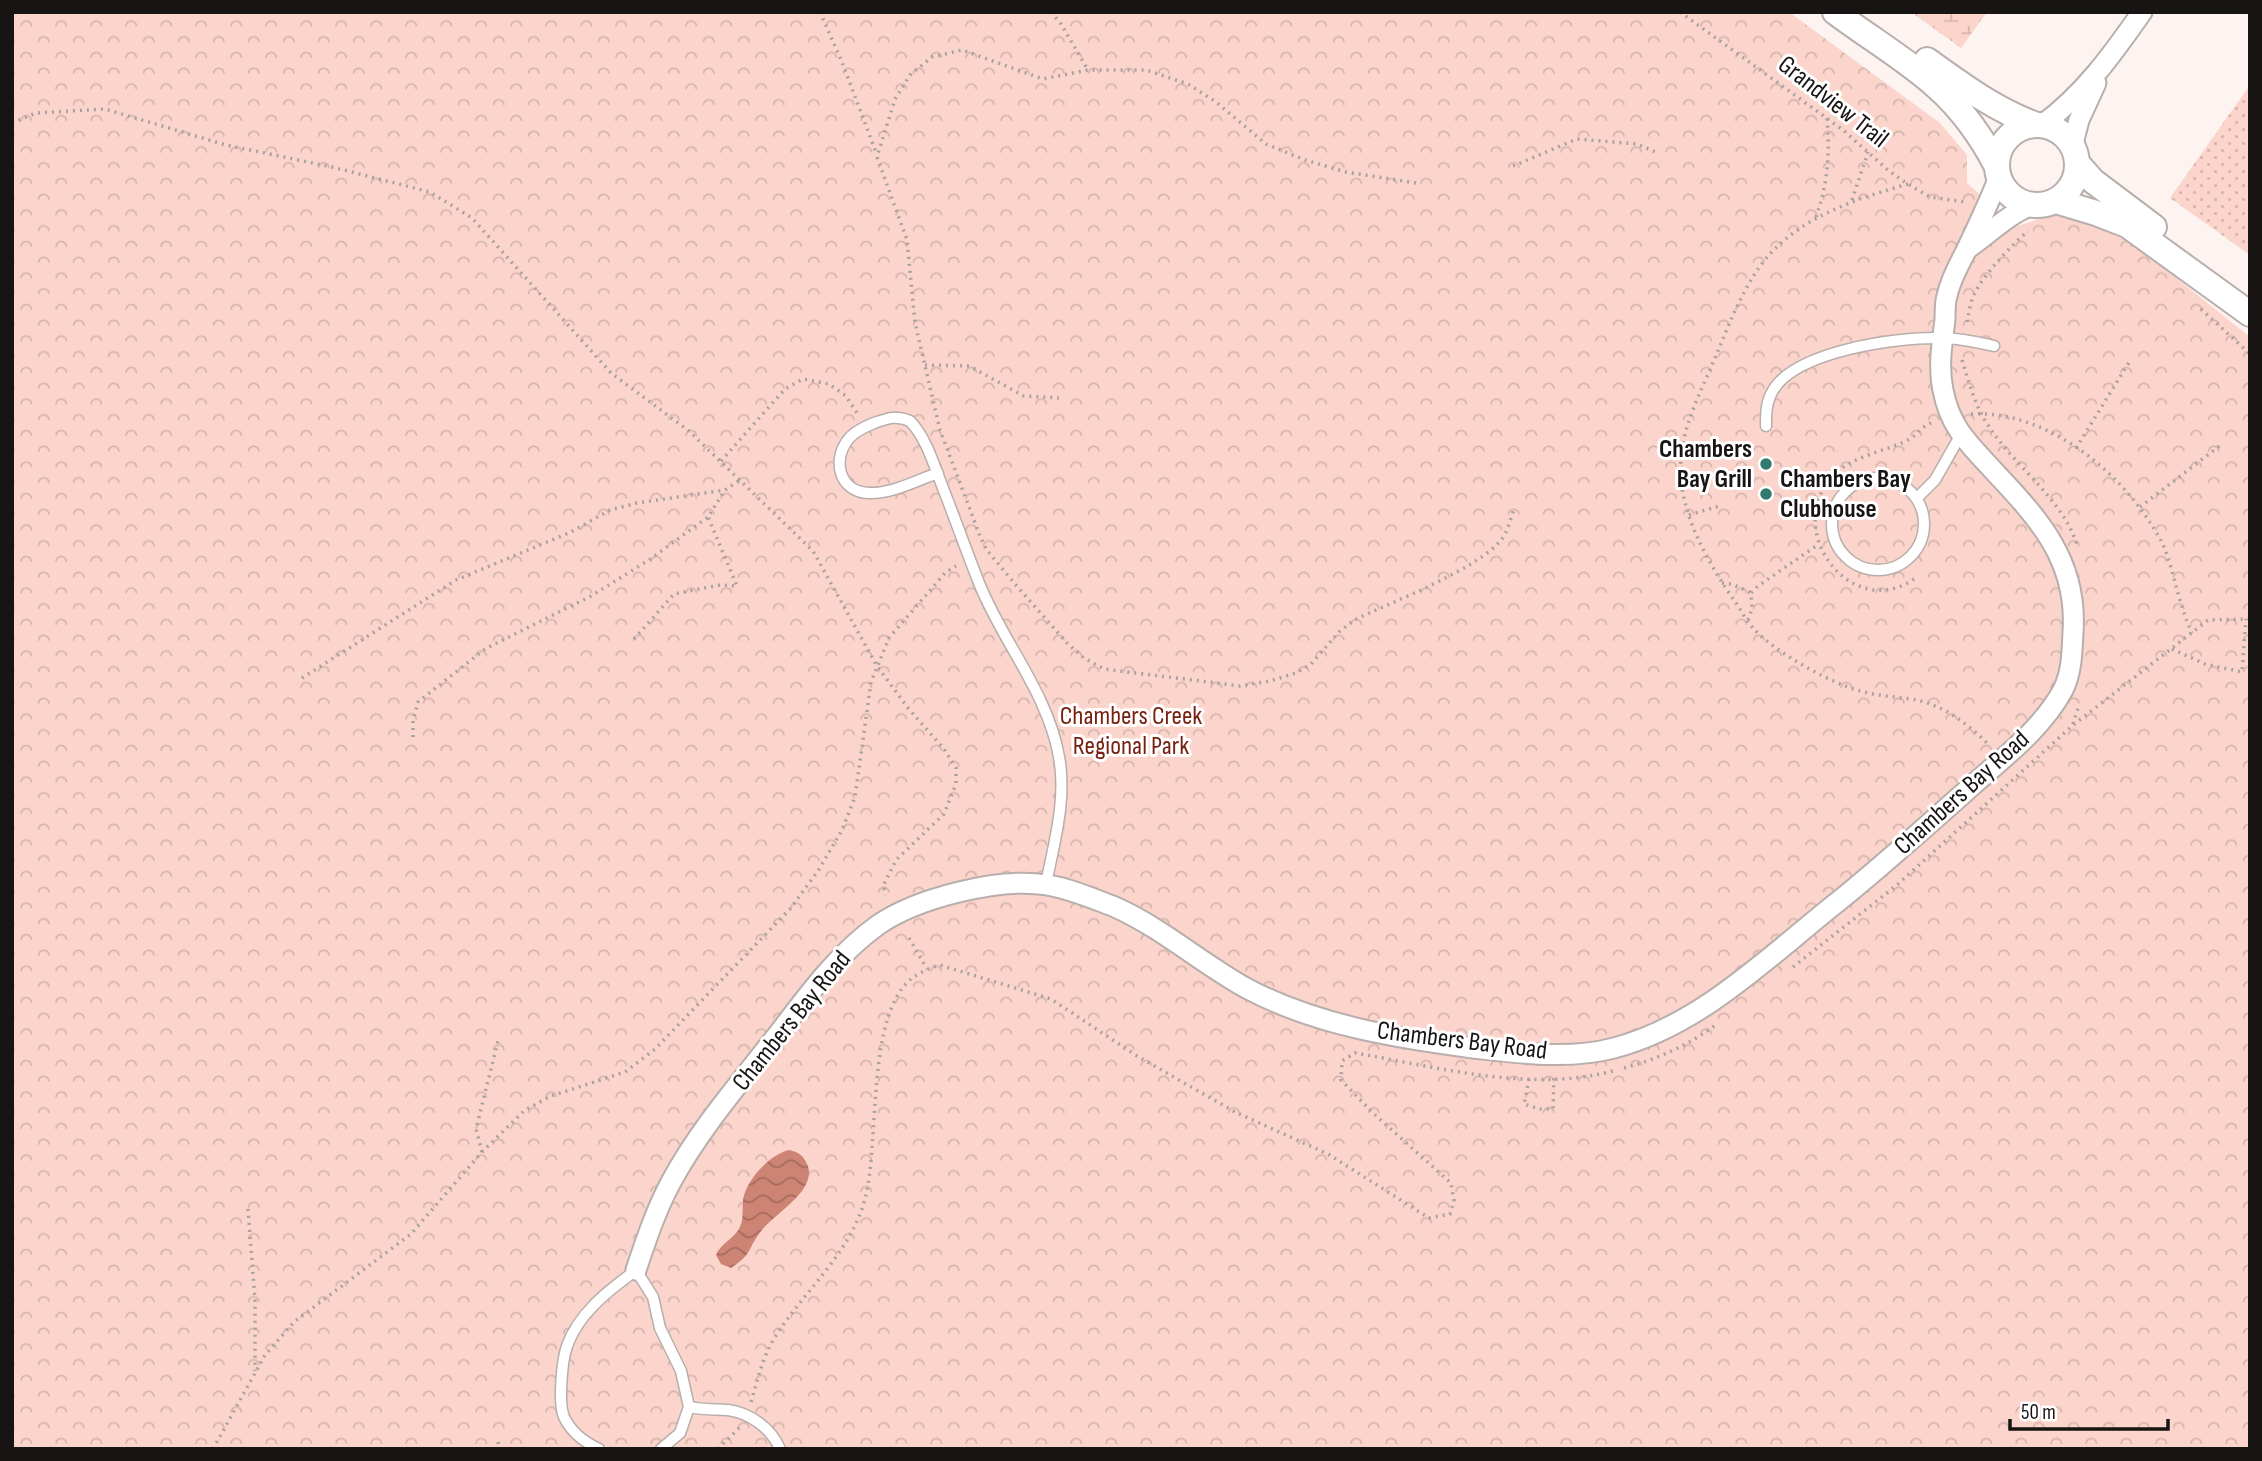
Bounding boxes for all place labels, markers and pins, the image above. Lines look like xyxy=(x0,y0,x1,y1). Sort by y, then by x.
place label: Chambers Bay Grill xyxy=(1659,434,1752,495)
marker: Chambers Bay Grill xyxy=(1758,456,1774,472)
place label: Chambers Bay Clubhouse xyxy=(1780,464,1911,525)
marker: Chambers Bay Clubhouse xyxy=(1758,486,1774,502)

